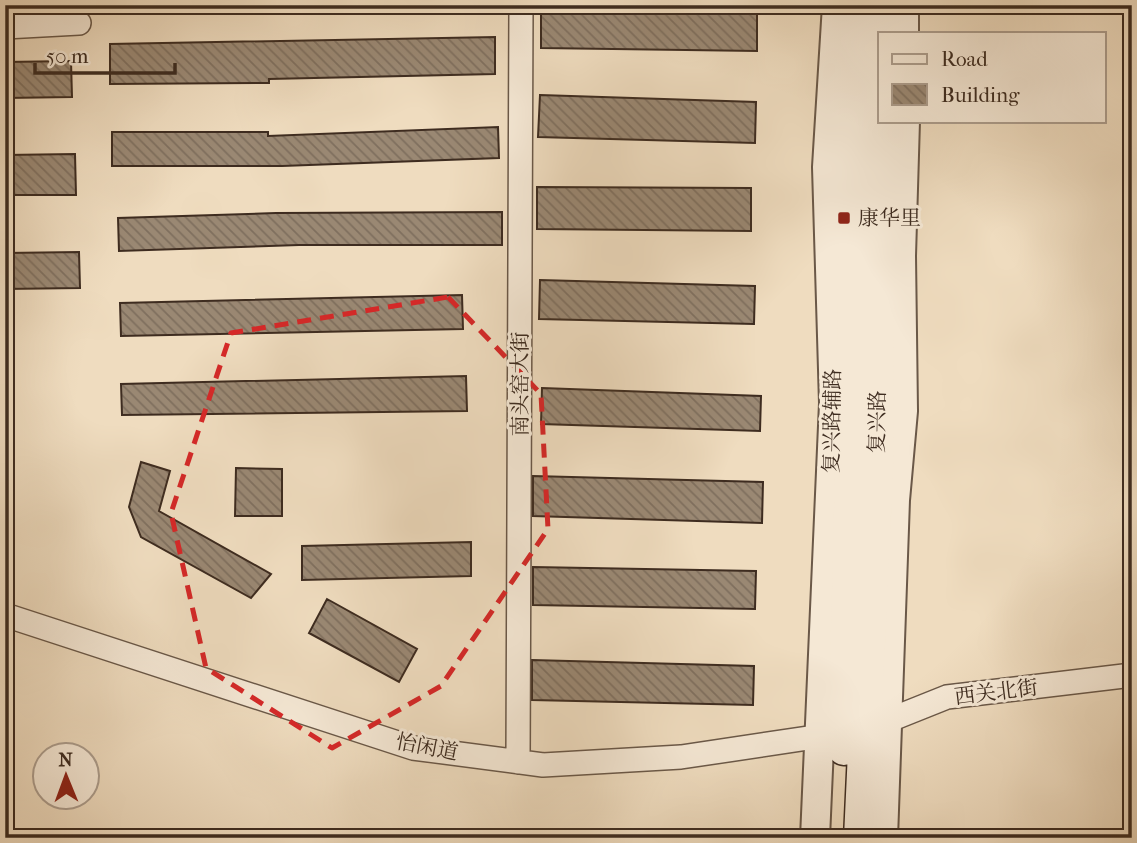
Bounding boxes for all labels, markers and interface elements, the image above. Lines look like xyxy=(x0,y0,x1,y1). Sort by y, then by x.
scale bar xyxy=(35,32,175,76)
legend xyxy=(878,32,1106,122)
text: 50 m xyxy=(46,44,89,68)
text: Road xyxy=(941,47,988,71)
text: Building xyxy=(941,83,1020,107)
place label: 康华里 xyxy=(858,206,921,230)
marker: 康华里 xyxy=(836,210,852,226)
street label: 南头窑大街 xyxy=(508,332,532,437)
street label: 复兴路辅路 xyxy=(819,368,845,474)
street label: 复兴路 xyxy=(864,390,890,454)
street label: 西关北街 xyxy=(953,675,1039,709)
street label: 怡闲道 xyxy=(394,729,460,765)
north arrow xyxy=(32,742,102,812)
text: N xyxy=(58,749,74,771)

